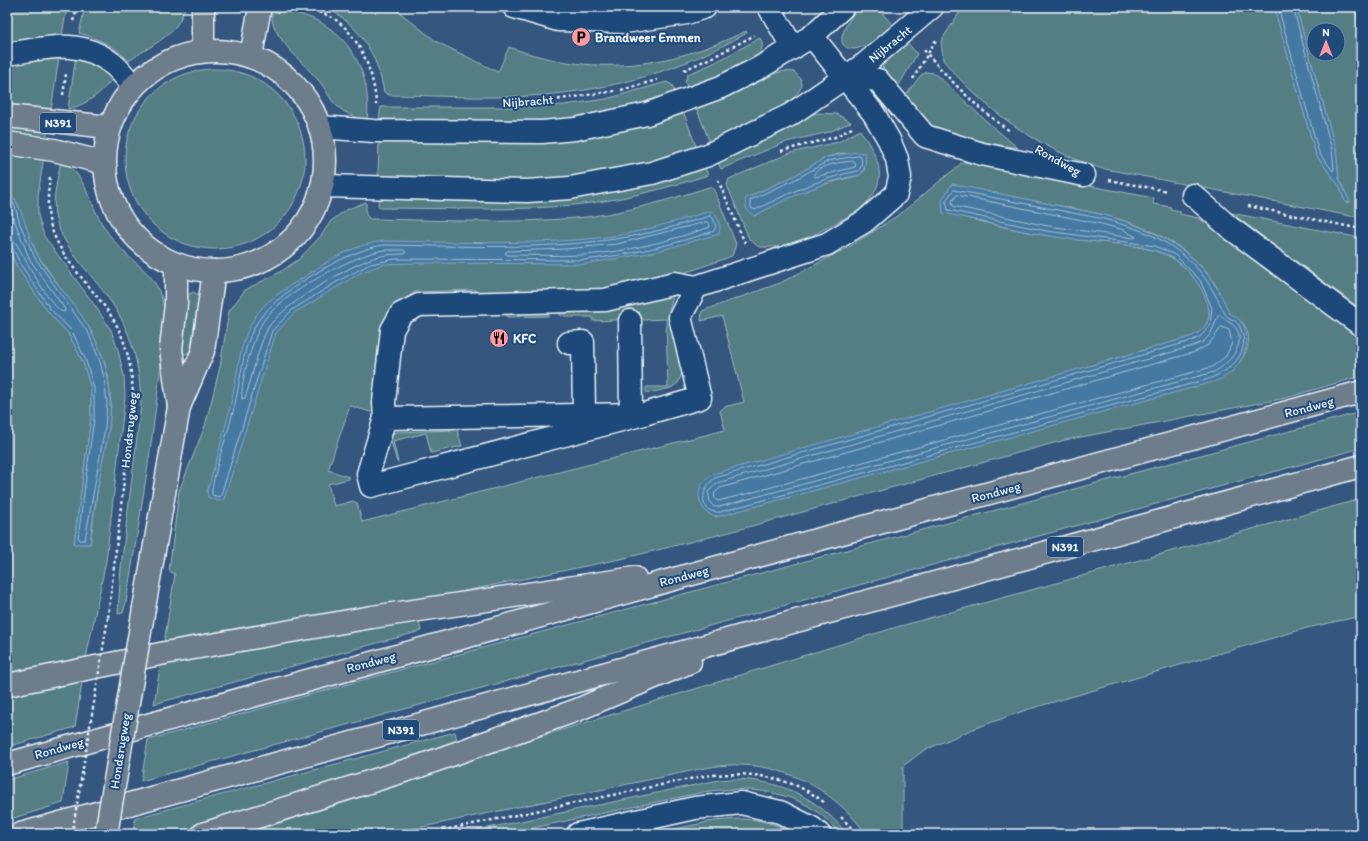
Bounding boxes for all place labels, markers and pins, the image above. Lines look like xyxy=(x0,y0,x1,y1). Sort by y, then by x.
parking icon: Brandweer Emmen xyxy=(570,26,592,48)
place label: Brandweer Emmen xyxy=(595,30,702,45)
restaurant icon: KFC xyxy=(488,327,510,349)
place label: KFC xyxy=(513,331,537,346)

